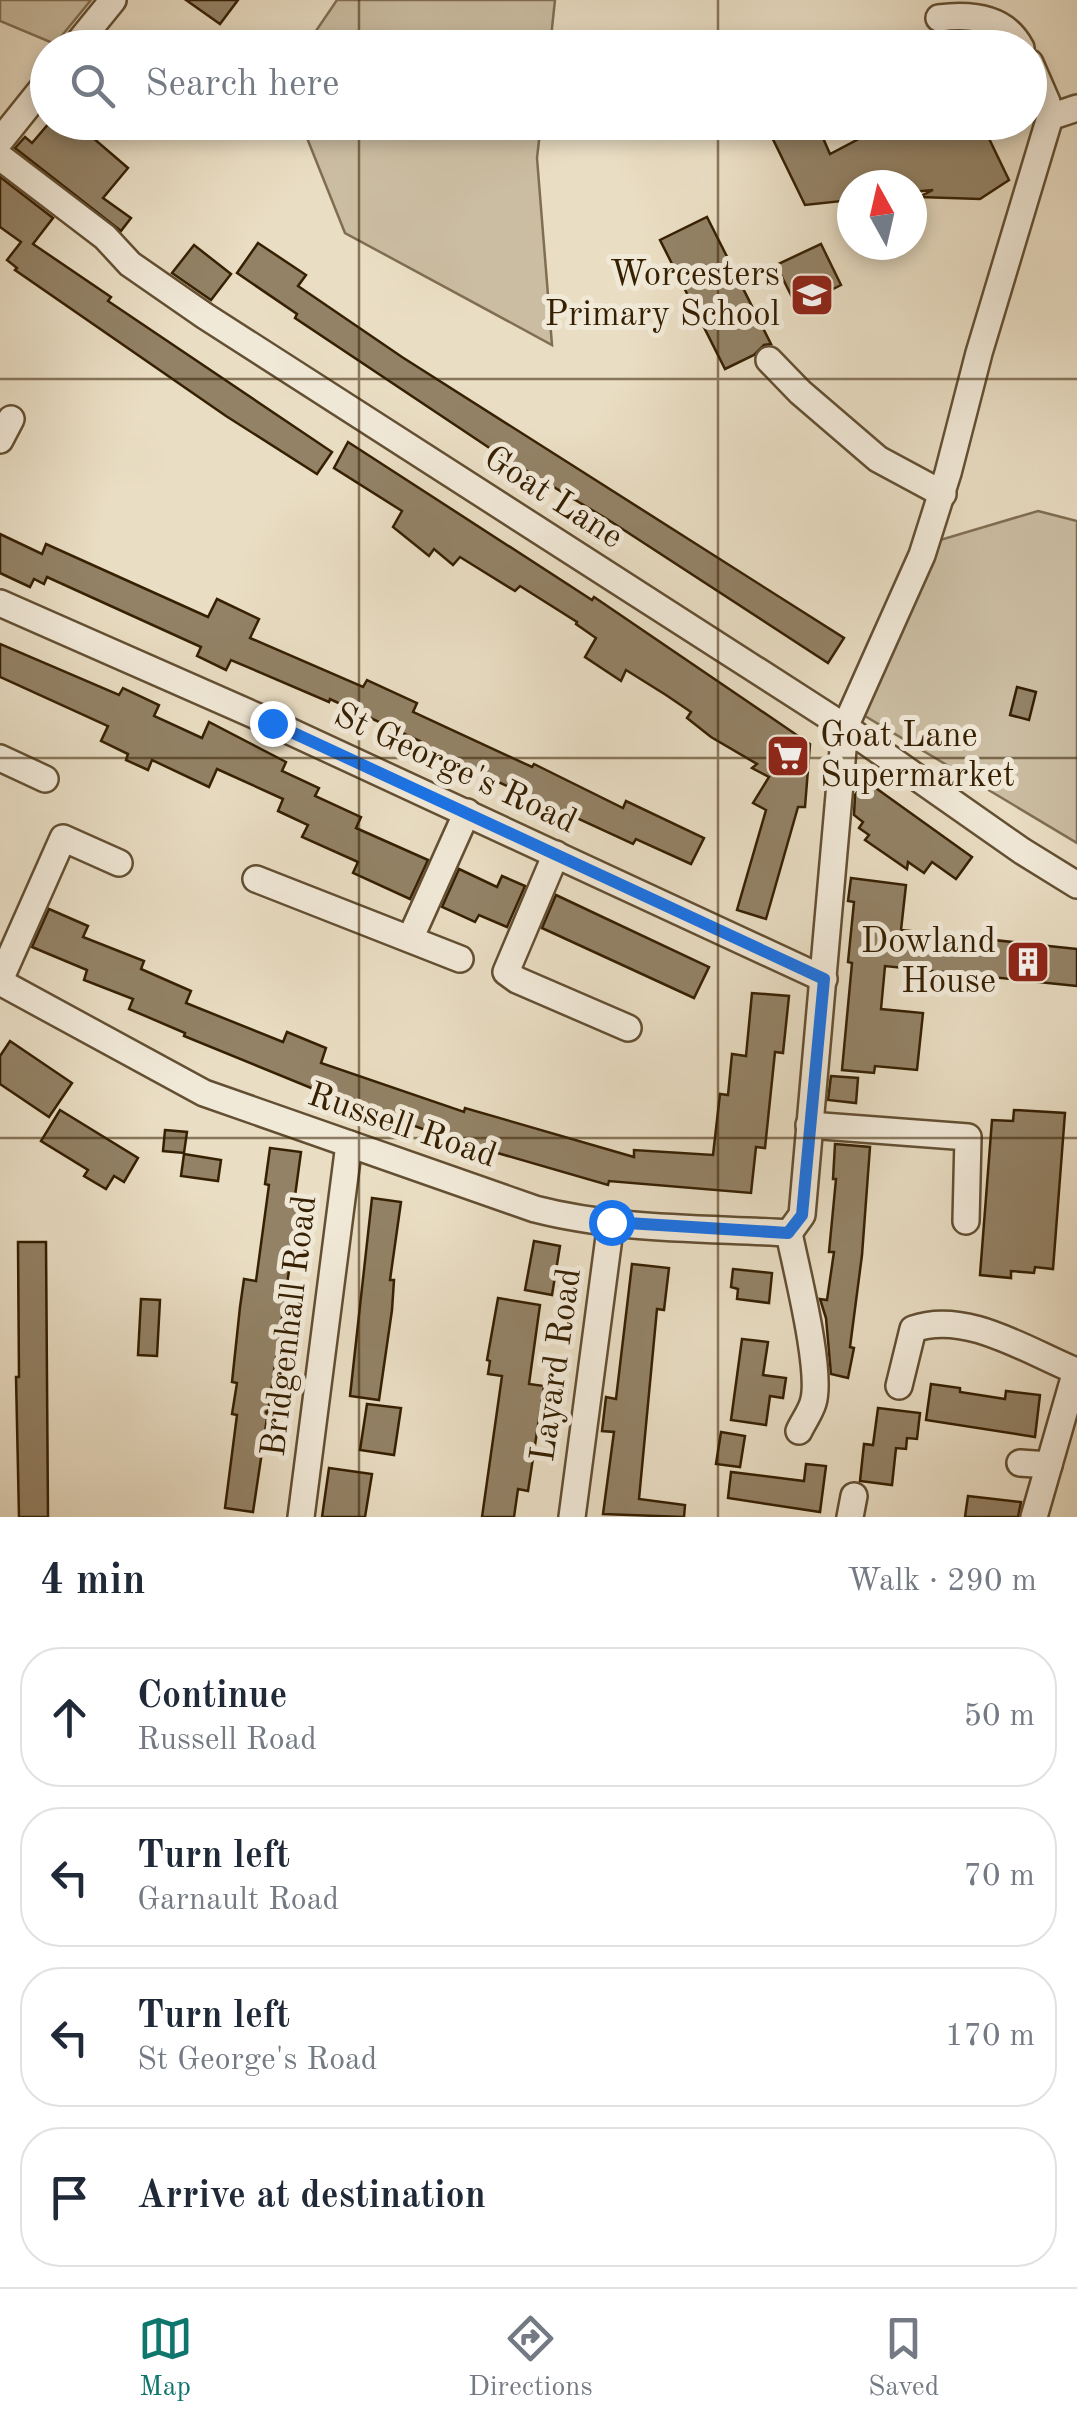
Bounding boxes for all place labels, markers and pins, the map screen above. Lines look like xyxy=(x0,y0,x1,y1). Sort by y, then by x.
place label: Worcesters Primary School xyxy=(544,258,780,333)
school or university icon: Worcesters Primary School xyxy=(789,272,835,318)
place label: Goat Lane Supermarket xyxy=(820,719,1015,794)
supermarket icon: Goat Lane Supermarket xyxy=(765,733,811,779)
place label: Dowland House xyxy=(861,925,996,1000)
building icon: Dowland House xyxy=(1005,939,1051,985)

